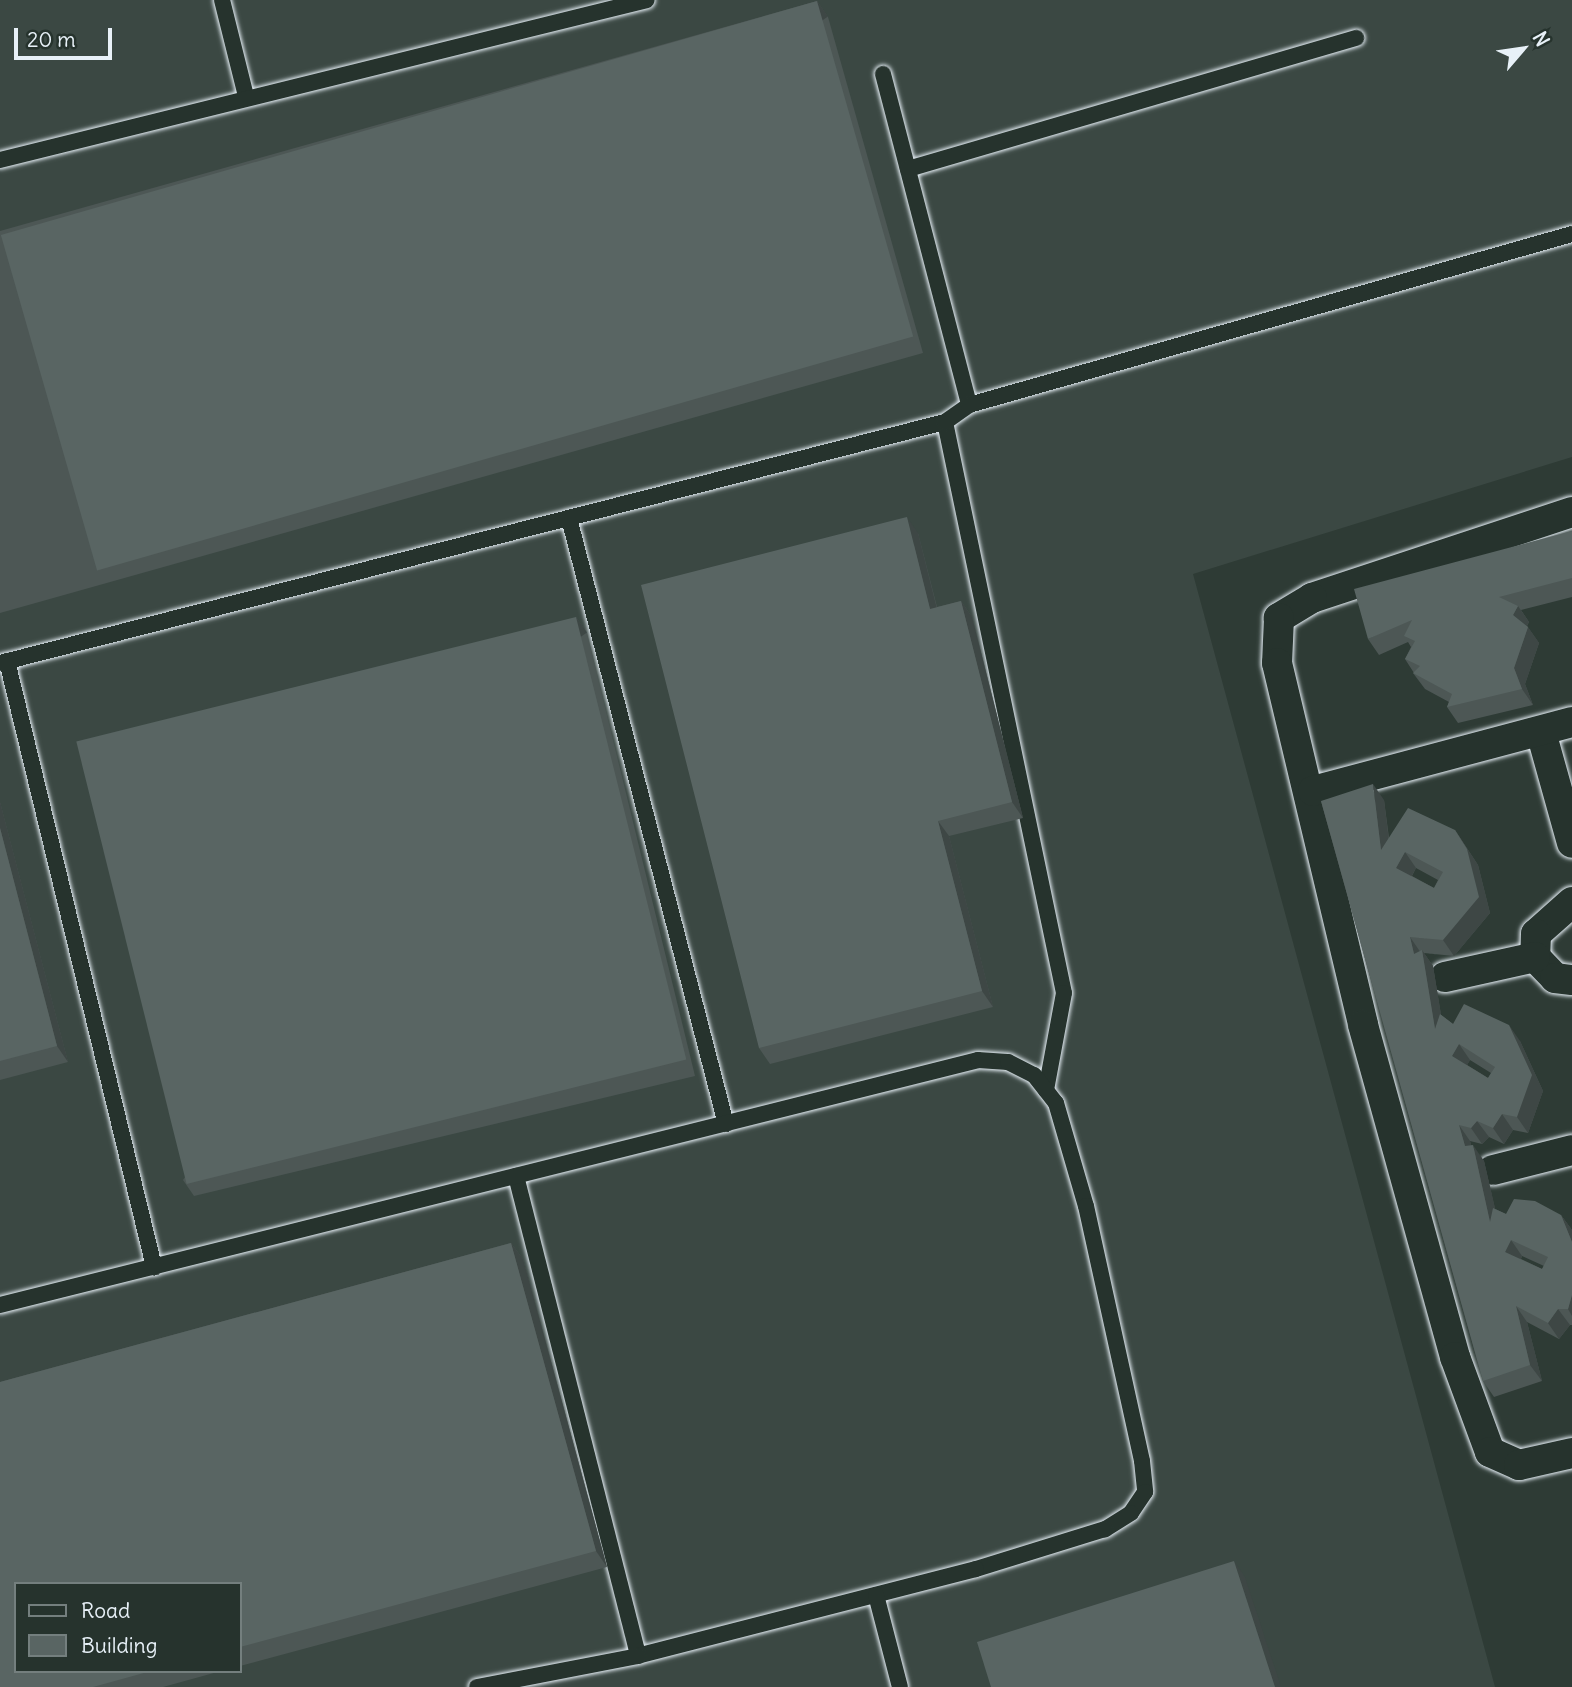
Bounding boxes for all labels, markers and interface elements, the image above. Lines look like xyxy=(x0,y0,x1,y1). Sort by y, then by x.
scale bar xyxy=(18,14,116,58)
north arrow xyxy=(1488,14,1558,84)
text: 20 m xyxy=(27,26,76,53)
text: N xyxy=(1528,27,1555,50)
legend xyxy=(14,1582,242,1673)
text: Road xyxy=(81,1597,130,1624)
text: Building xyxy=(81,1632,157,1659)

